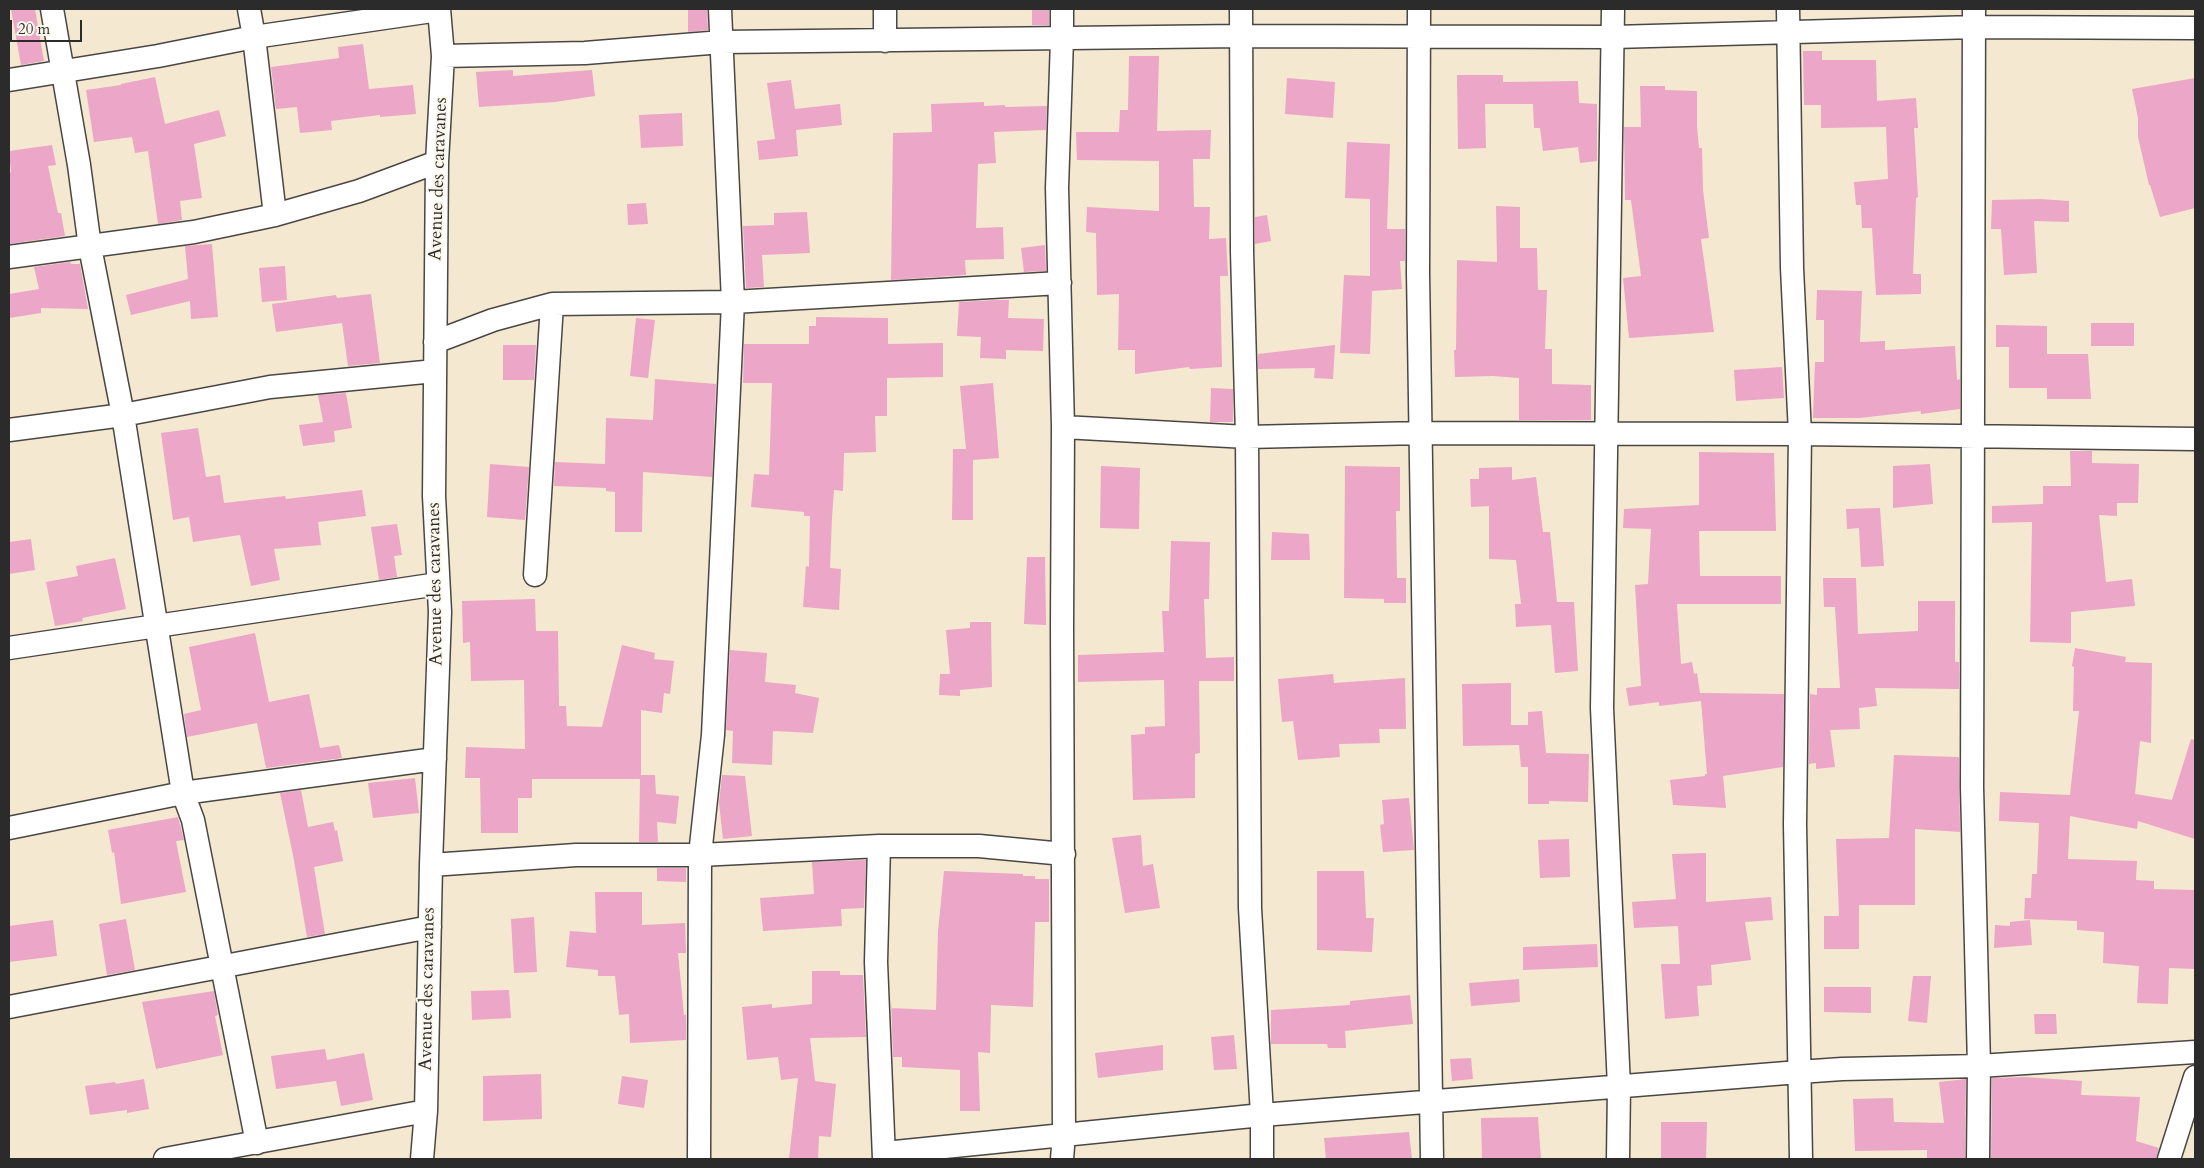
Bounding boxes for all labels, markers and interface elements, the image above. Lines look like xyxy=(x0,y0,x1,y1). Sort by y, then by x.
scale bar xyxy=(12,10,85,42)
text: 20 m xyxy=(18,19,50,39)
street label: Avenue des caravanes xyxy=(425,97,453,261)
street label: Avenue des caravanes xyxy=(424,502,448,666)
street label: Avenue des caravanes xyxy=(416,907,440,1071)

